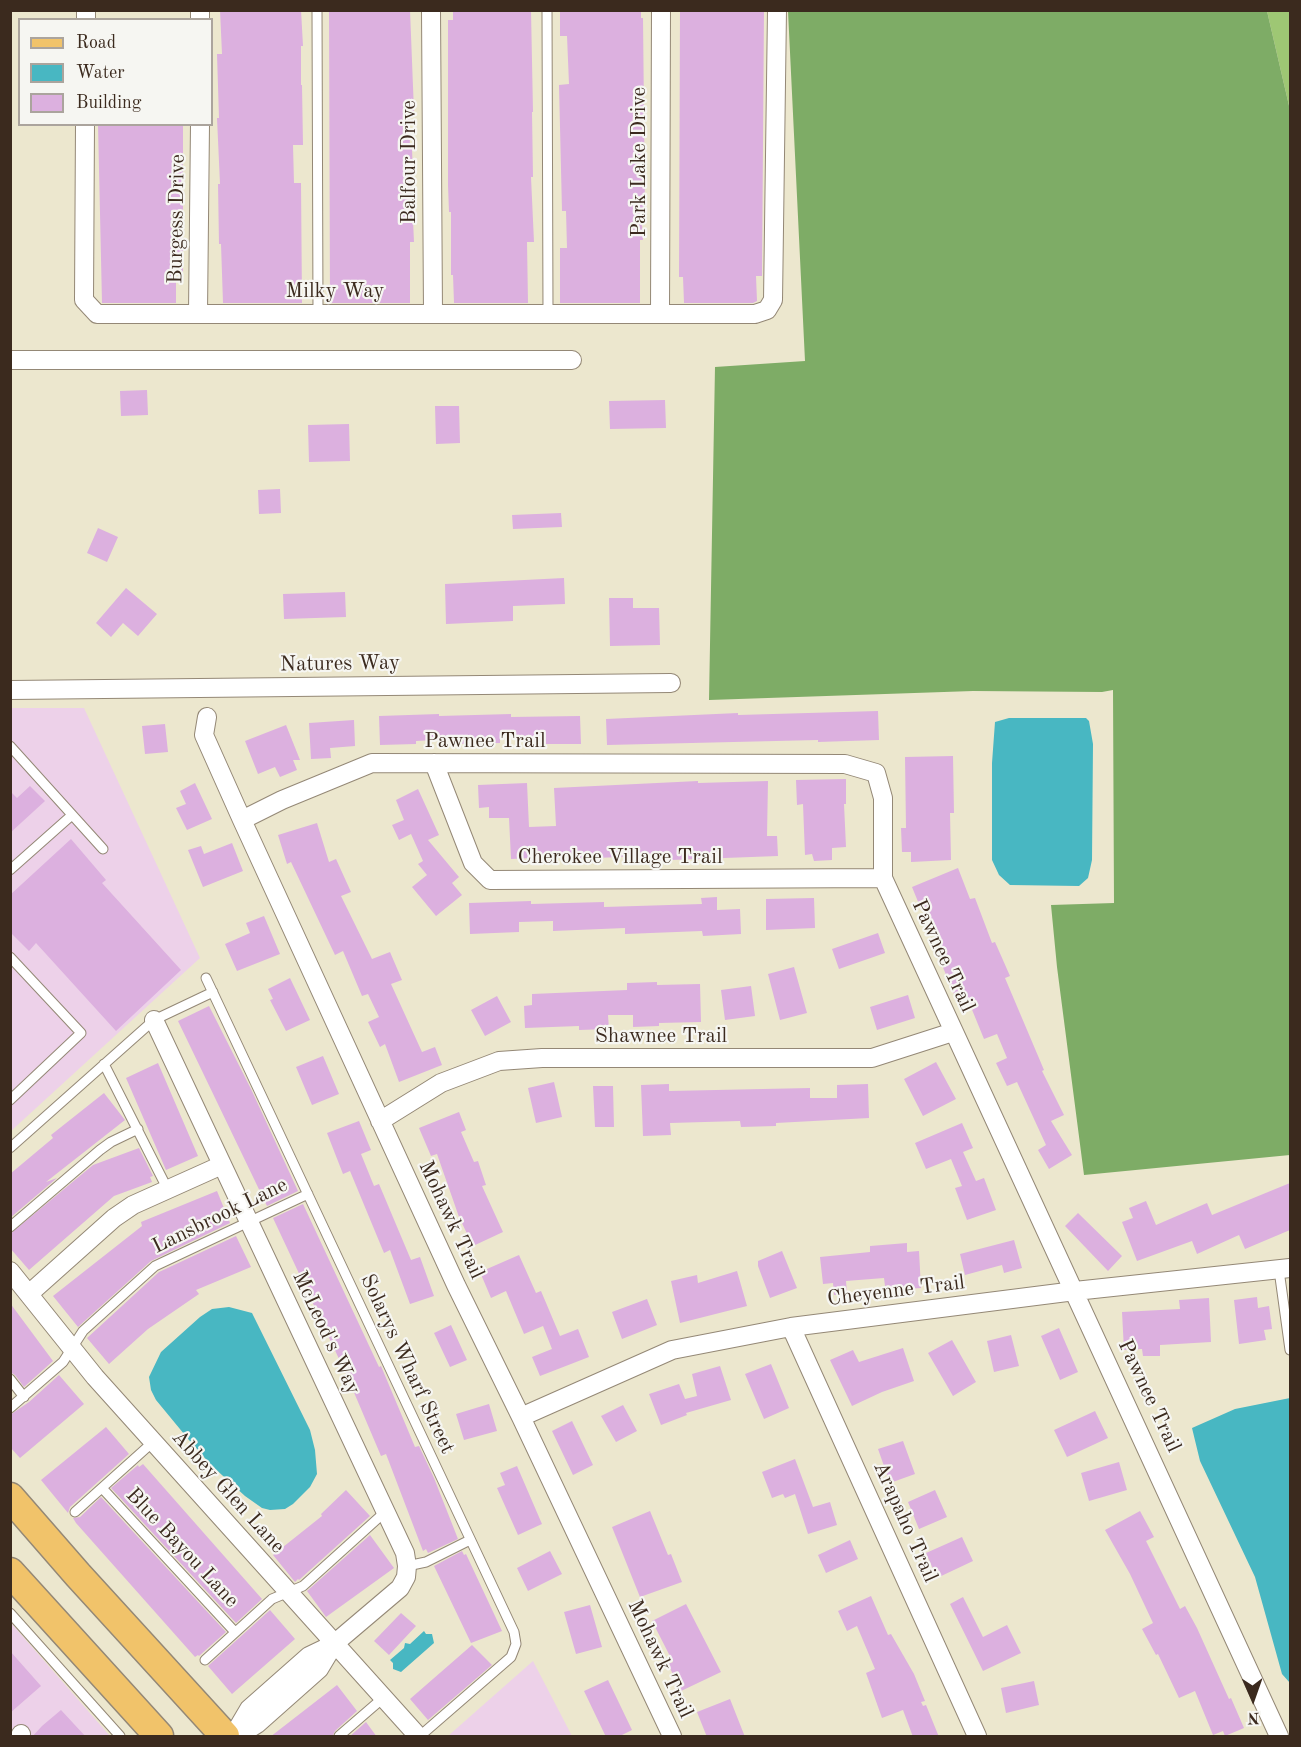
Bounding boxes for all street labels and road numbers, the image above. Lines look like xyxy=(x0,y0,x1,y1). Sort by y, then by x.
street label: Park Lake Drive xyxy=(626,87,652,237)
street label: Balfour Drive xyxy=(396,100,422,224)
street label: Burgess Drive xyxy=(163,154,191,284)
street label: Milky Way xyxy=(286,278,384,304)
street label: Natures Way xyxy=(280,650,400,678)
street label: Pawnee Trail xyxy=(424,728,546,754)
street label: Cherokee Village Trail xyxy=(517,844,723,870)
street label: Pawnee Trail xyxy=(906,896,980,1016)
street label: Shawnee Trail xyxy=(595,1023,727,1049)
street label: Mohawk Trail xyxy=(413,1157,489,1283)
street label: Lansbrook Lane xyxy=(148,1172,292,1260)
street label: McLeod's Way xyxy=(286,1267,366,1399)
street label: Solarys Wharf Street xyxy=(354,1270,460,1458)
street label: Cheyenne Trail xyxy=(826,1270,966,1312)
street label: Pawnee Trail xyxy=(1112,1336,1186,1456)
street label: Abbey Glen Lane xyxy=(166,1425,290,1559)
street label: Arapaho Trail xyxy=(867,1458,943,1586)
street label: Blue Bayou Lane xyxy=(120,1483,244,1613)
street label: Mohawk Trail xyxy=(622,1596,698,1722)

